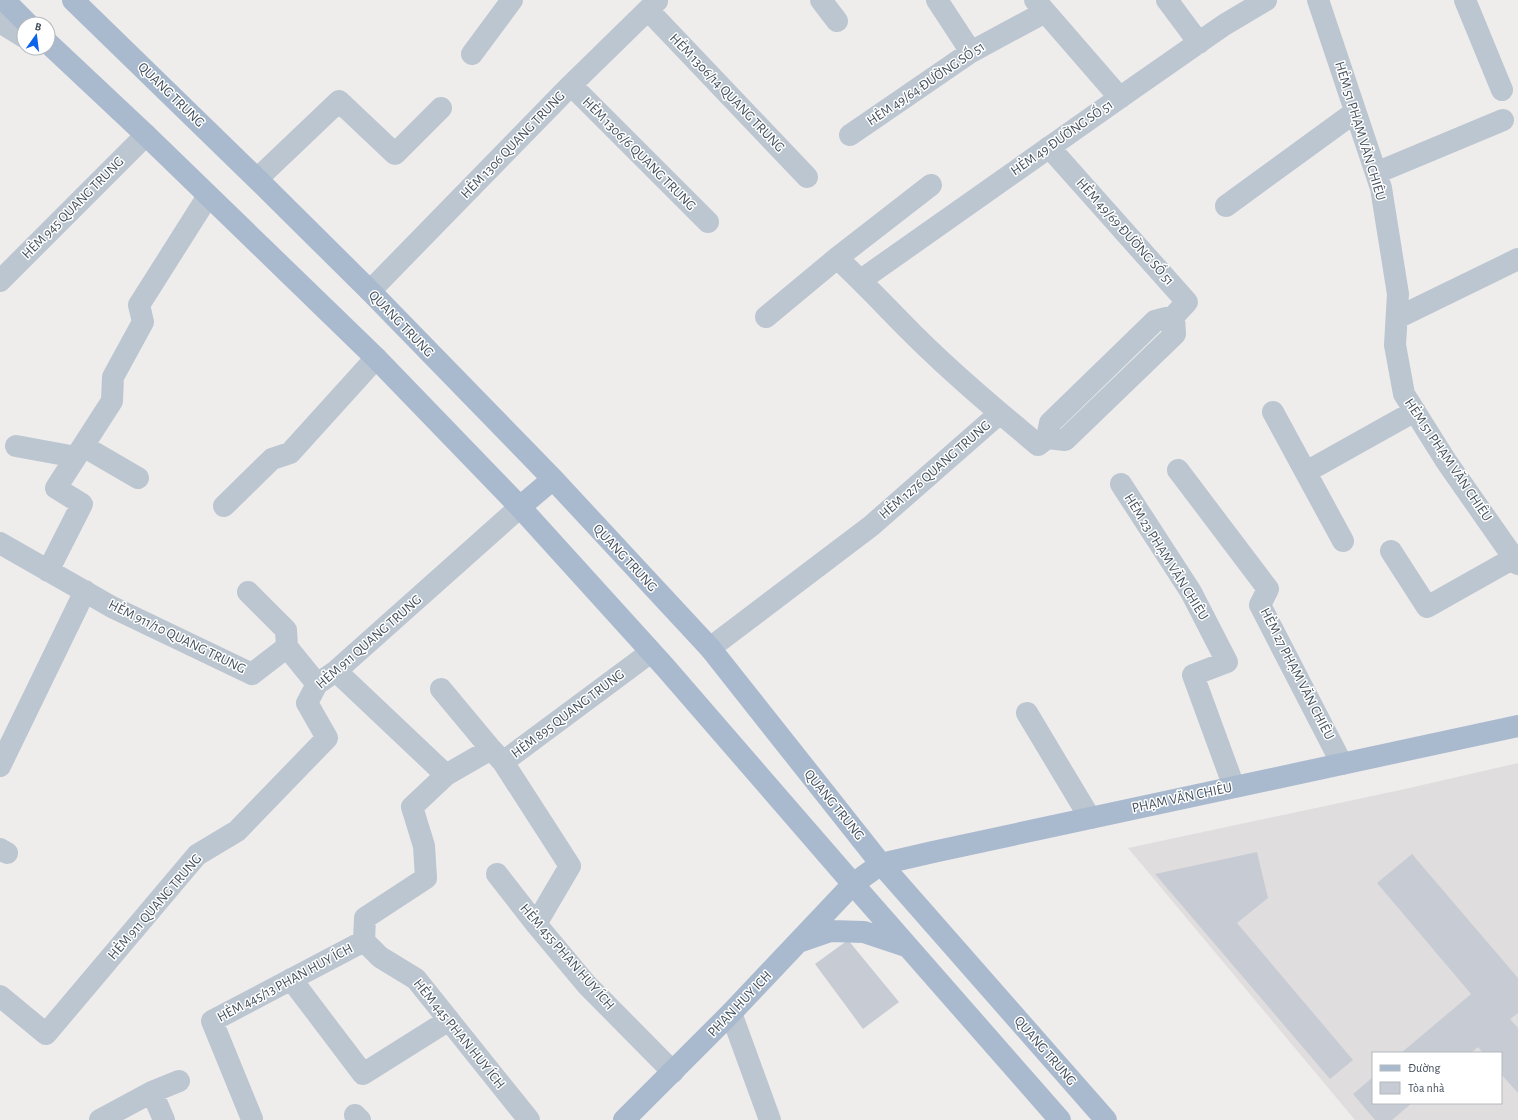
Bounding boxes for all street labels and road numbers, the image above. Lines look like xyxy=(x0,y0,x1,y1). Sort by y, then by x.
street label: HẺM 1306/14 QUANG TRUNG xyxy=(667,30,789,155)
street label: HẺM 49/64 ĐƯỜNG SỐ 51 xyxy=(862,36,987,129)
street label: HẺM 51 PHẠM VĂN CHIÊU xyxy=(1332,59,1390,202)
street label: QUANG TRUNG xyxy=(135,60,207,130)
street label: HẺM 1306 QUANG TRUNG xyxy=(457,87,568,201)
street label: HẺM 1306/6 QUANG TRUNG xyxy=(580,93,700,213)
street label: HẺM 49 ĐƯỜNG SỐ 51 xyxy=(1006,94,1116,179)
street label: HẺM 945 QUANG TRUNG xyxy=(18,153,127,262)
street label: HẺM 49/69 ĐƯỜNG SỐ 51 xyxy=(1073,173,1179,288)
street label: QUANG TRUNG xyxy=(366,288,436,360)
street label: HẺM 51 PHẠM VĂN CHIÊU xyxy=(1402,395,1496,524)
street label: HẺM 1276 QUANG TRUNG xyxy=(875,417,993,522)
street label: HẺM 23 PHẠM VĂN CHIÊU xyxy=(1121,490,1212,623)
street label: QUANG TRUNG xyxy=(590,522,660,594)
street label: HẺM 911 QUANG TRUNG xyxy=(312,591,424,691)
street label: HẺM 911/10 QUANG TRUNG xyxy=(106,596,249,676)
street label: HẺM 27 PHẠM VĂN CHIÊU xyxy=(1258,605,1338,742)
street label: HẺM 895 QUANG TRUNG xyxy=(508,665,627,761)
street label: QUANG TRUNG xyxy=(801,767,867,843)
street label: PHẠM VĂN CHIÊU xyxy=(1130,779,1233,815)
street label: HẺM 911 QUANG TRUNG xyxy=(104,850,204,962)
street label: HẺM 455 PHAN HUY ÍCH xyxy=(517,899,619,1013)
street label: HẺM 445/13 PHAN HUY ÍCH xyxy=(214,939,355,1025)
street label: PHAN HUY ICH xyxy=(705,968,775,1040)
street label: HẺM 445 PHAN HUY ÍCH xyxy=(411,975,510,1091)
street label: QUANG TRUNG xyxy=(1011,1014,1079,1088)

